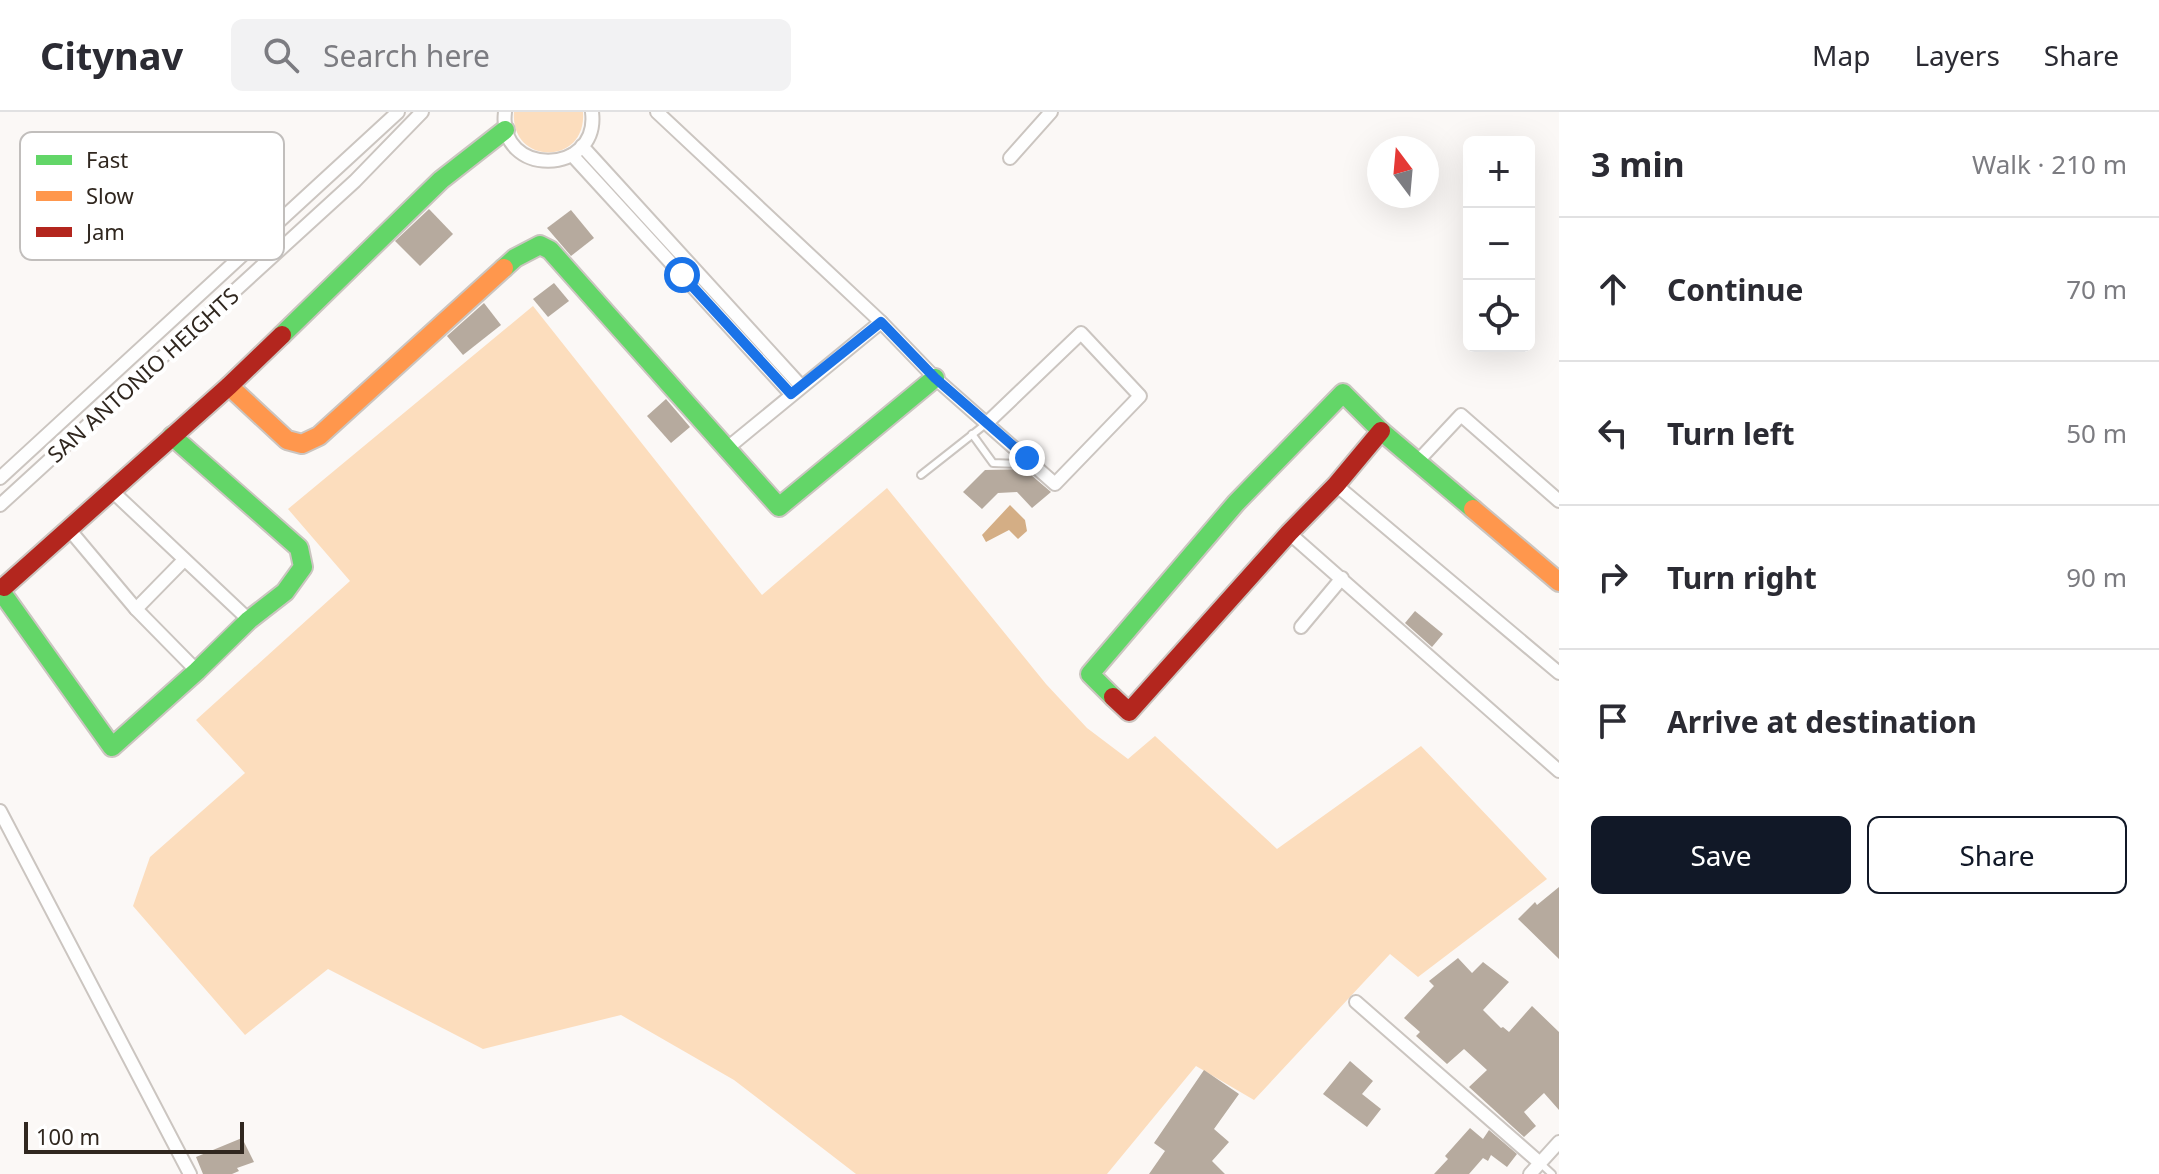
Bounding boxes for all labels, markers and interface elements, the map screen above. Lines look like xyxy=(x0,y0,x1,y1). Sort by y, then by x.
search box xyxy=(231,19,791,91)
text: Citynav xyxy=(40,29,183,81)
icon: search xyxy=(259,33,303,77)
text: Search here xyxy=(323,35,490,76)
text: Map xyxy=(1812,36,1870,74)
text: Layers xyxy=(1914,36,2000,74)
text: Share xyxy=(2044,36,2119,74)
legend xyxy=(20,132,284,260)
north arrow xyxy=(1367,136,1439,208)
map controls xyxy=(1463,136,1535,352)
button: + xyxy=(1463,136,1535,208)
text: 3 min xyxy=(1591,141,1685,187)
text: Fast xyxy=(86,144,128,174)
text: Walk · 210 m xyxy=(1972,146,2127,182)
text: Slow xyxy=(86,180,135,210)
button: − xyxy=(1463,208,1535,280)
text: Jam xyxy=(84,216,125,246)
route start xyxy=(664,257,700,293)
icon: ahead xyxy=(1591,267,1635,311)
text: Continue xyxy=(1667,269,1803,310)
text: 70 m xyxy=(2066,271,2127,307)
street label: SAN ANTONIO HEIGHTS xyxy=(40,280,245,468)
button: locate xyxy=(1463,280,1535,352)
icon: left xyxy=(1591,411,1635,455)
text: Turn left xyxy=(1667,413,1795,454)
text: 50 m xyxy=(2066,415,2127,451)
route end xyxy=(1009,440,1045,476)
icon: right xyxy=(1591,555,1635,599)
text: Turn right xyxy=(1667,557,1817,598)
text: 90 m xyxy=(2066,559,2127,595)
icon: arrive xyxy=(1591,699,1635,743)
text: Arrive at destination xyxy=(1667,701,1977,742)
button: Save xyxy=(1591,816,1851,894)
button: Share xyxy=(1867,816,2127,894)
scale bar xyxy=(24,1118,244,1154)
text: 100 m xyxy=(36,1121,100,1151)

